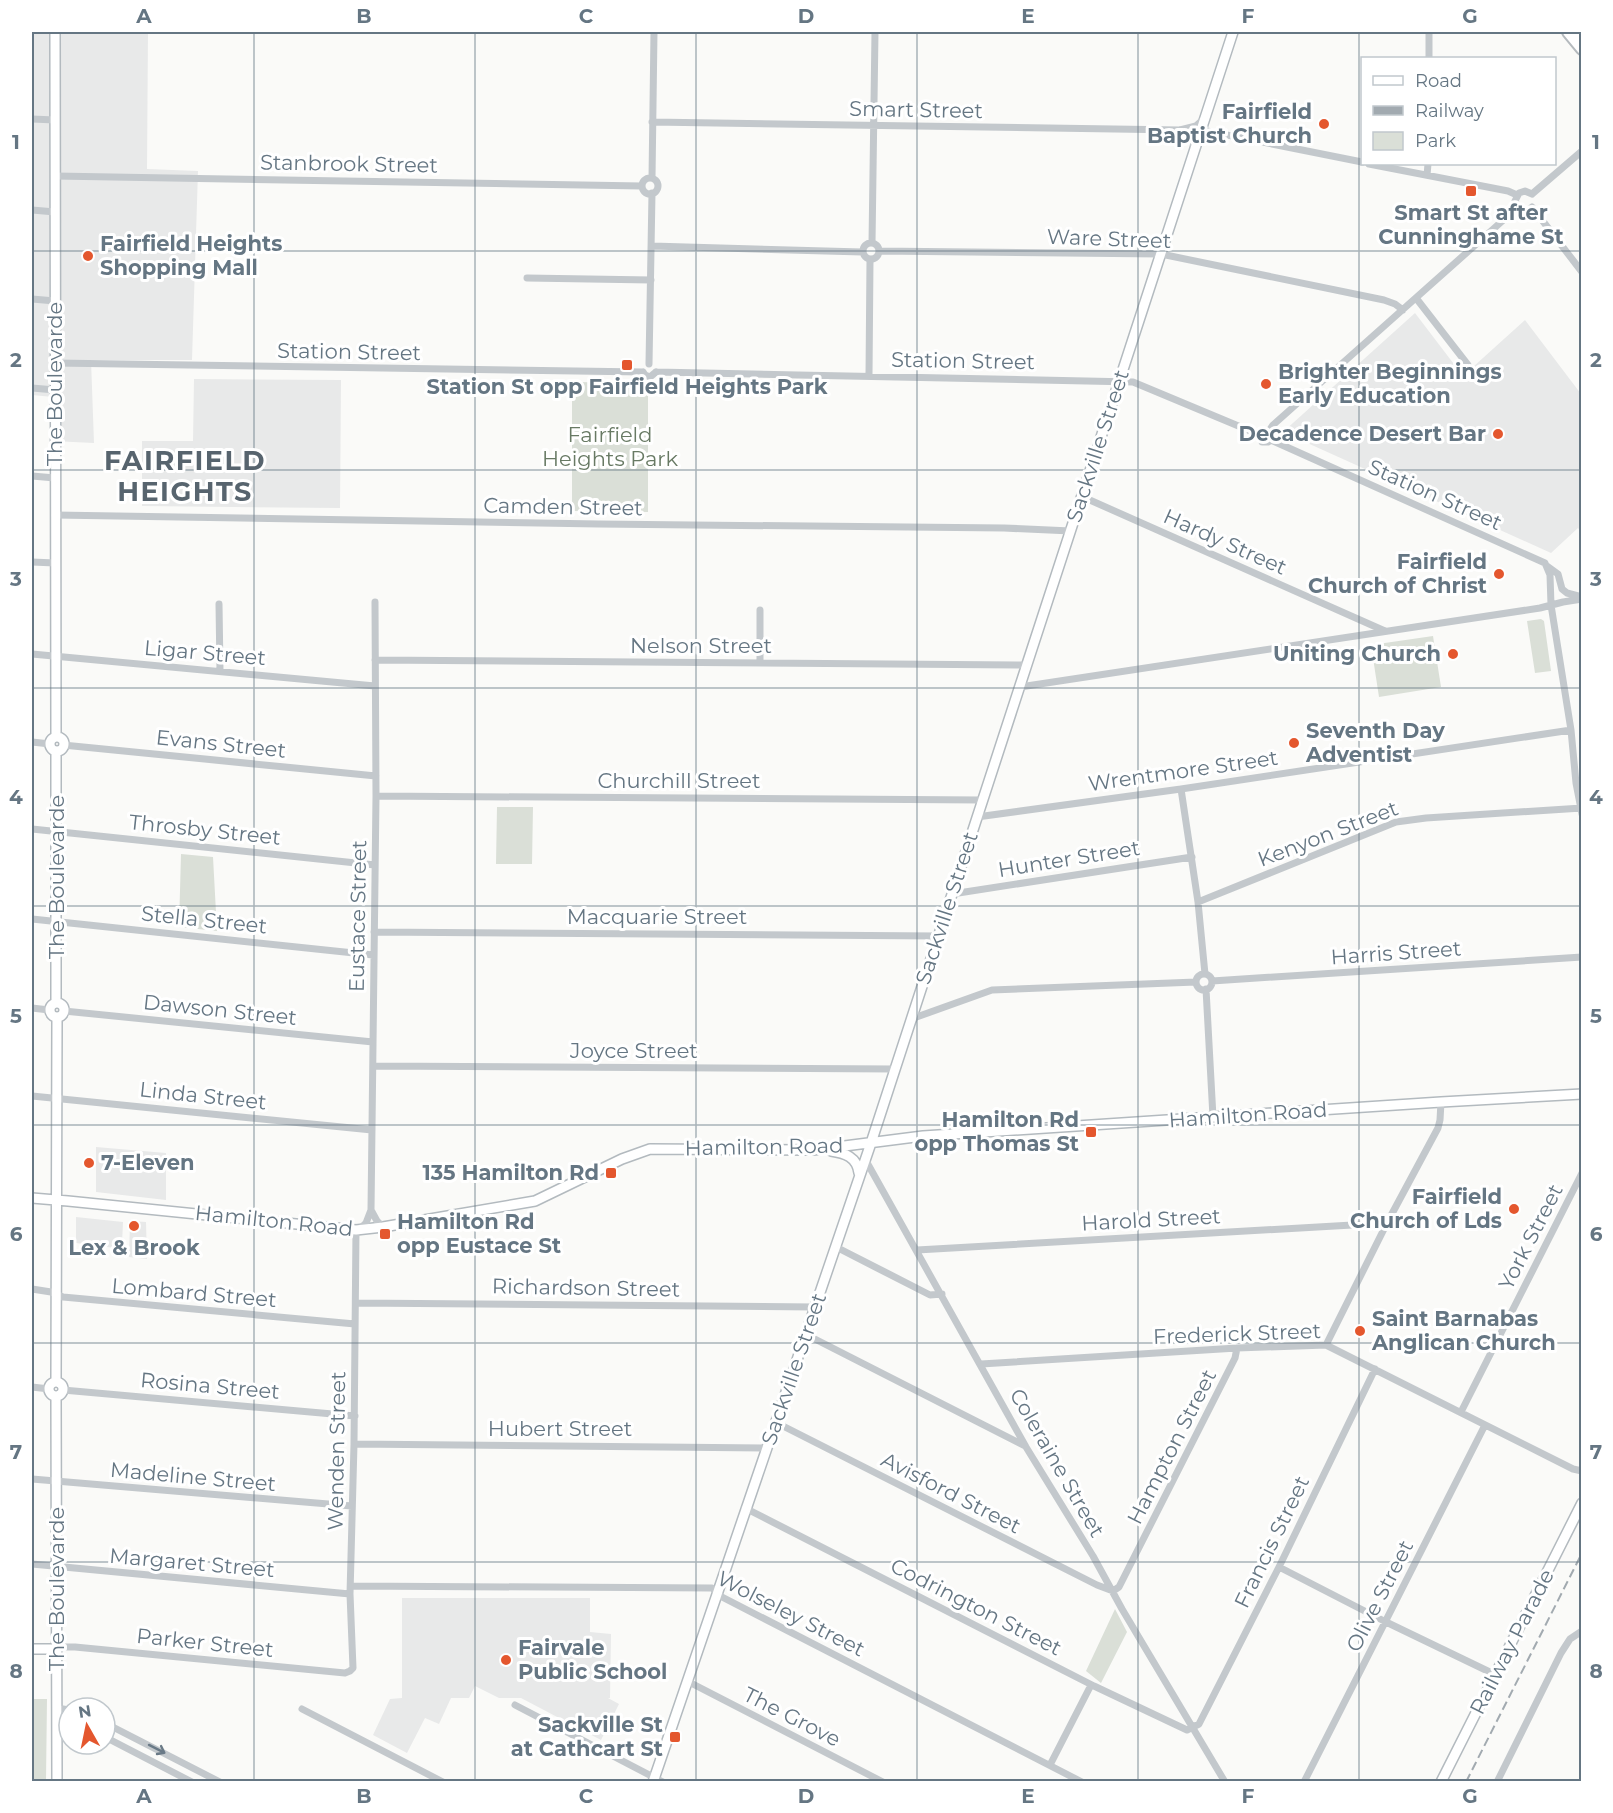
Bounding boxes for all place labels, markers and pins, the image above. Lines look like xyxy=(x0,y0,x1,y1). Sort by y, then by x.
place label: Fairfield Baptist Church xyxy=(1147,99,1312,148)
marker: Fairfield Baptist Church xyxy=(1317,117,1331,131)
marker: Smart St after Cunninghame St xyxy=(1464,184,1478,198)
place label: Smart St after Cunninghame St xyxy=(1378,200,1564,249)
place label: Fairfield Heights Shopping Mall xyxy=(100,231,282,280)
marker: Fairfield Heights Shopping Mall xyxy=(81,249,95,263)
marker: Station St opp Fairfield Heights Park xyxy=(620,358,634,372)
place label: Brighter Beginnings Early Education xyxy=(1278,359,1502,408)
place label: Station St opp Fairfield Heights Park xyxy=(427,374,828,399)
marker: Brighter Beginnings Early Education xyxy=(1259,377,1273,391)
place label: Decadence Desert Bar xyxy=(1239,421,1486,446)
marker: Decadence Desert Bar xyxy=(1491,427,1505,441)
place label: Fairfield Church of Christ xyxy=(1308,549,1487,598)
marker: Fairfield Church of Christ xyxy=(1492,567,1506,581)
place label: Uniting Church xyxy=(1273,641,1441,666)
marker: Uniting Church xyxy=(1446,647,1460,661)
place label: Seventh Day Adventist xyxy=(1305,718,1445,767)
marker: Seventh Day Adventist xyxy=(1287,736,1301,750)
place label: Hamilton Rd opp Thomas St xyxy=(914,1107,1079,1156)
marker: Hamilton Rd opp Thomas St xyxy=(1084,1125,1098,1139)
place label: 7-Eleven xyxy=(101,1150,195,1175)
marker: 7-Eleven xyxy=(82,1156,96,1170)
place label: 135 Hamilton Rd xyxy=(423,1160,599,1185)
marker: 135 Hamilton Rd xyxy=(604,1166,618,1180)
place label: Fairfield Church of Lds xyxy=(1350,1184,1502,1233)
marker: Fairfield Church of Lds xyxy=(1507,1202,1521,1216)
place label: Hamilton Rd opp Eustace St xyxy=(397,1209,561,1258)
marker: Lex & Brook xyxy=(127,1219,141,1233)
marker: Hamilton Rd opp Eustace St xyxy=(378,1227,392,1241)
place label: Lex & Brook xyxy=(68,1235,200,1260)
place label: Saint Barnabas Anglican Church xyxy=(1371,1306,1556,1355)
marker: Saint Barnabas Anglican Church xyxy=(1353,1324,1367,1338)
place label: Fairvale Public School xyxy=(518,1635,667,1684)
marker: Fairvale Public School xyxy=(499,1653,513,1667)
place label: Sackville St at Cathcart St xyxy=(511,1712,663,1761)
marker: Sackville St at Cathcart St xyxy=(668,1730,682,1744)

